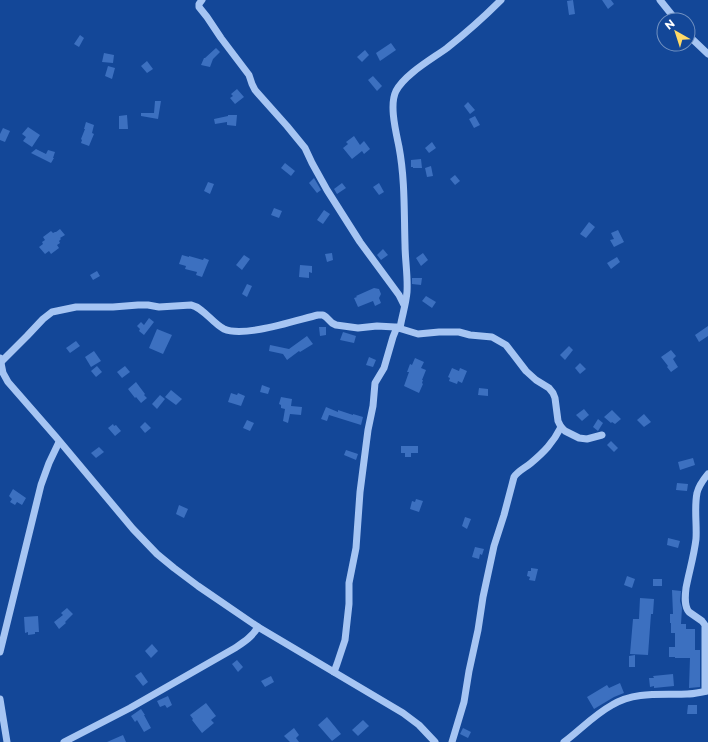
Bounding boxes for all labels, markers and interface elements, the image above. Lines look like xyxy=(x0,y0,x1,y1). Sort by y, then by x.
north arrow xyxy=(656,12,696,52)
text: N xyxy=(662,16,678,32)

